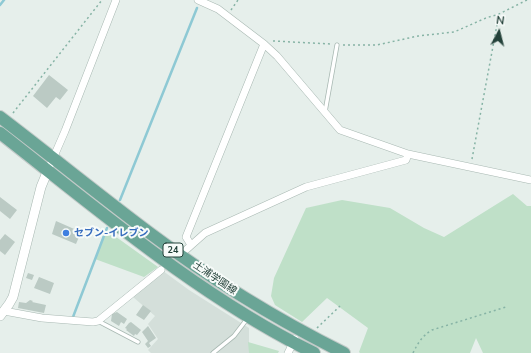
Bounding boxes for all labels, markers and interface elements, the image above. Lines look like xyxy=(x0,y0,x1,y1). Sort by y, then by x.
north arrow xyxy=(479,12,519,52)
text: N xyxy=(495,13,505,28)
place label: セブン-イレブン xyxy=(74,227,148,239)
marker: セブン-イレブン xyxy=(61,228,71,238)
road number: 24 xyxy=(163,243,183,257)
street label: 土浦学園線 xyxy=(191,259,239,297)

